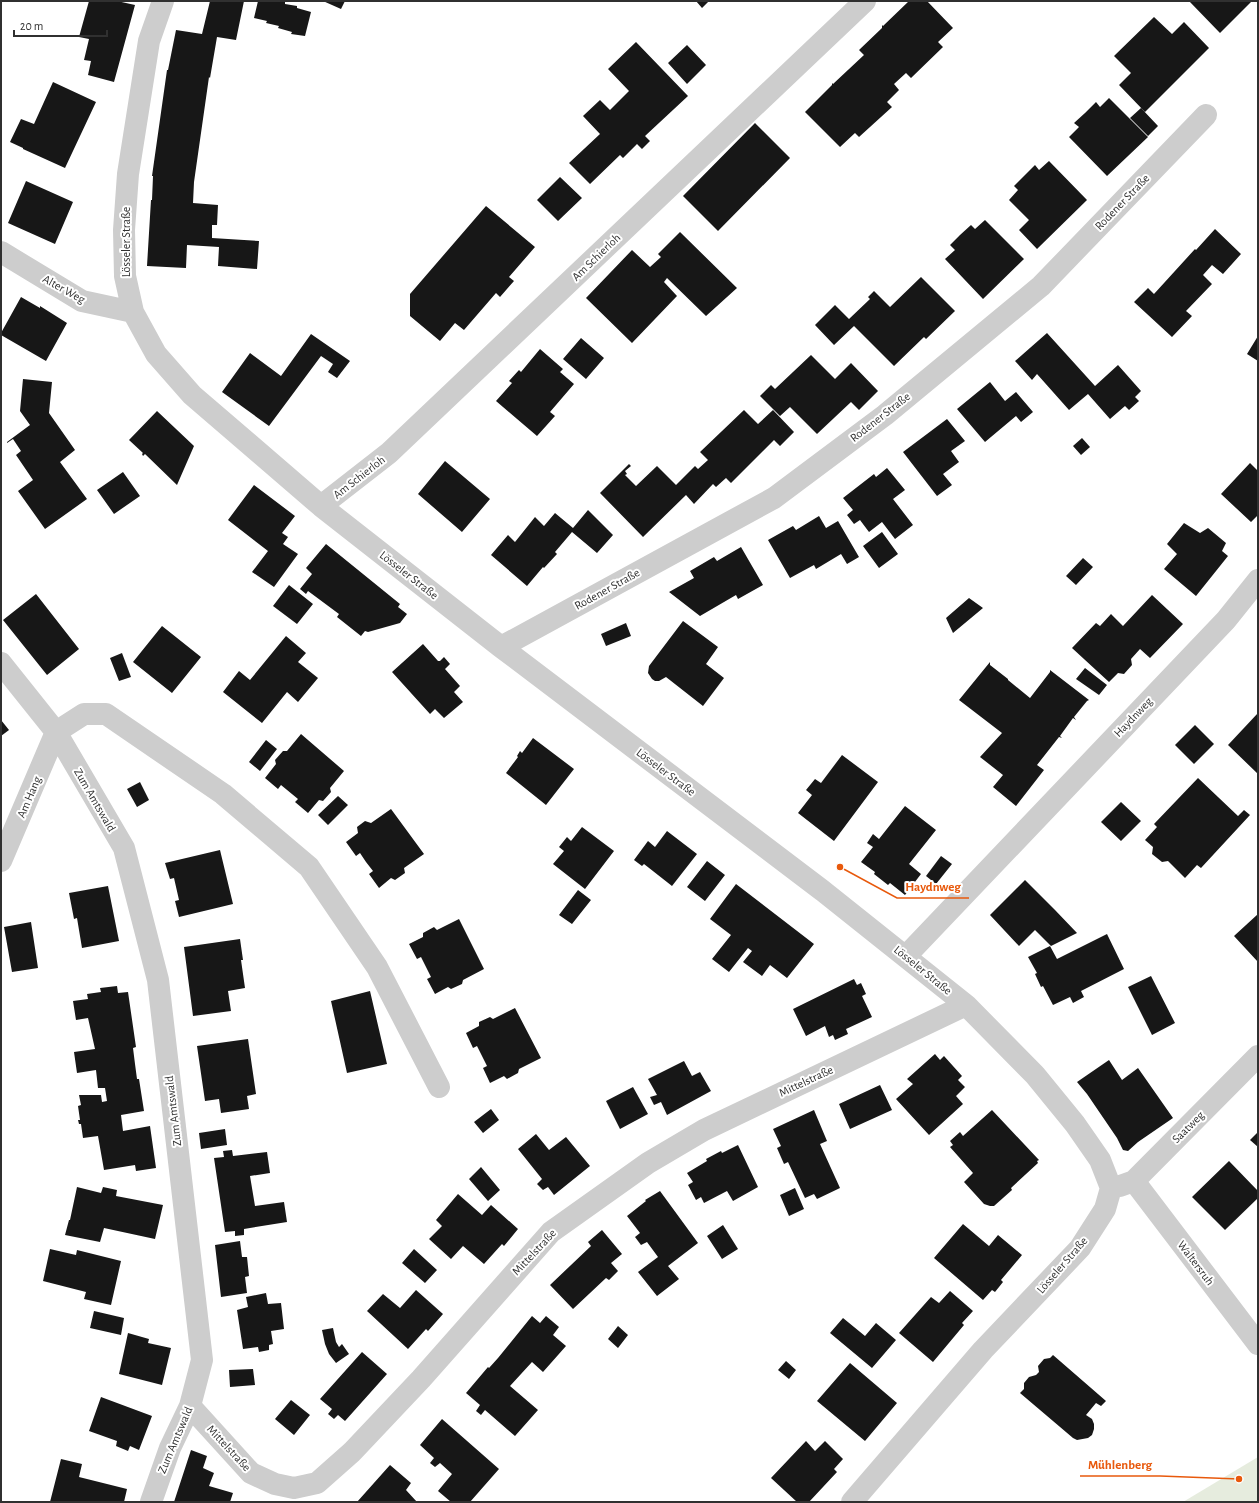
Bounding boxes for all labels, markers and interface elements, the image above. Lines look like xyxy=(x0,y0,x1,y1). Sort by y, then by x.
scale bar xyxy=(14,12,107,38)
text: 20 m xyxy=(20,20,43,32)
street label: Rodener Straße xyxy=(1093,172,1151,232)
street label: Lösseler Straße xyxy=(120,207,132,277)
street label: Am Schierloh xyxy=(569,231,623,283)
street label: Alter Weg xyxy=(41,273,87,306)
street label: Rodener Straße xyxy=(848,390,912,444)
street label: Am Schierloh xyxy=(331,453,387,501)
street label: Lösseler Straße xyxy=(378,549,440,601)
street label: Rodener Straße xyxy=(572,566,642,612)
street label: Haydnweg xyxy=(1111,695,1155,740)
street label: Lösseler Straße xyxy=(634,746,698,798)
street label: Zum Amtswald xyxy=(72,766,118,834)
street label: Am Hang xyxy=(15,774,43,820)
callout: Haydnweg xyxy=(897,873,969,898)
text: Haydnweg xyxy=(905,881,961,894)
street label: Lösseler Straße xyxy=(892,943,954,997)
street label: Mittelstraße xyxy=(777,1063,835,1099)
street label: Zum Amtswald xyxy=(163,1075,183,1147)
street label: Saatweg xyxy=(1170,1109,1206,1145)
street label: Mittelstraße xyxy=(510,1227,558,1277)
street label: Lösseler Straße xyxy=(1034,1234,1090,1296)
street label: Waltersruh xyxy=(1175,1238,1217,1288)
street label: Zum Amtswald xyxy=(156,1405,194,1475)
street label: Mittelstraße xyxy=(205,1423,253,1473)
callout: Mühlenberg xyxy=(1080,1451,1160,1476)
text: Mühlenberg xyxy=(1088,1459,1153,1472)

